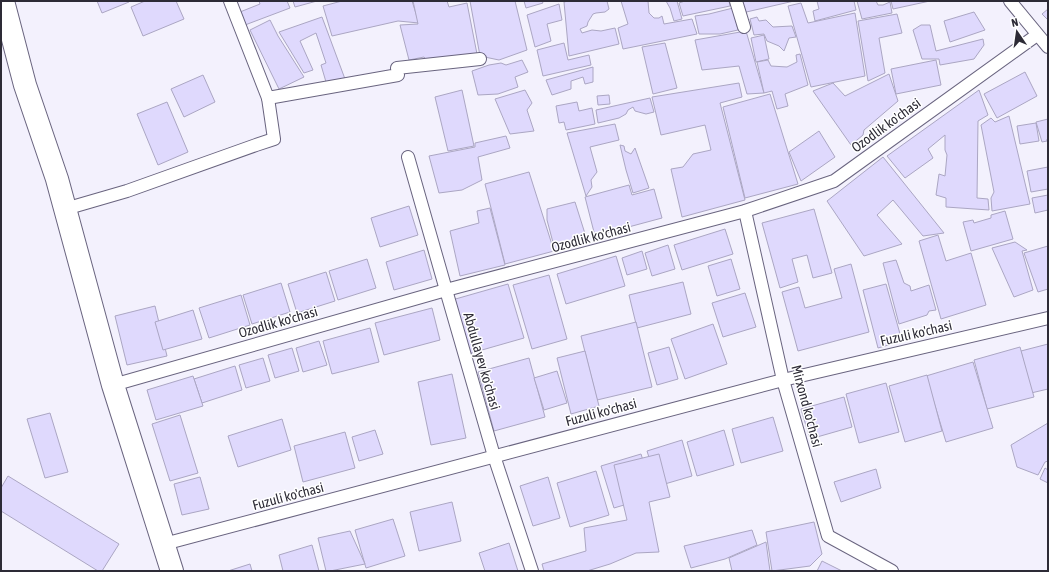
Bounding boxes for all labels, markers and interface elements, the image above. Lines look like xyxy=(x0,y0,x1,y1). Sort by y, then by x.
north arrow xyxy=(997,12,1037,52)
text: N xyxy=(1010,16,1019,29)
street label: Ozodlik ko'chasi xyxy=(848,95,924,155)
street label: Ozodlik ko'chasi xyxy=(550,219,632,255)
street label: Ozodlik ko'chasi xyxy=(237,303,319,341)
street label: Abdullayev ko'chasi xyxy=(460,310,504,412)
street label: Fuzuli ko'chasi xyxy=(879,317,953,349)
street label: Mirxond ko'chasi xyxy=(788,363,826,449)
street label: Fuzuli ko'chasi xyxy=(564,395,638,429)
street label: Fuzuli ko'chasi xyxy=(251,479,325,513)

